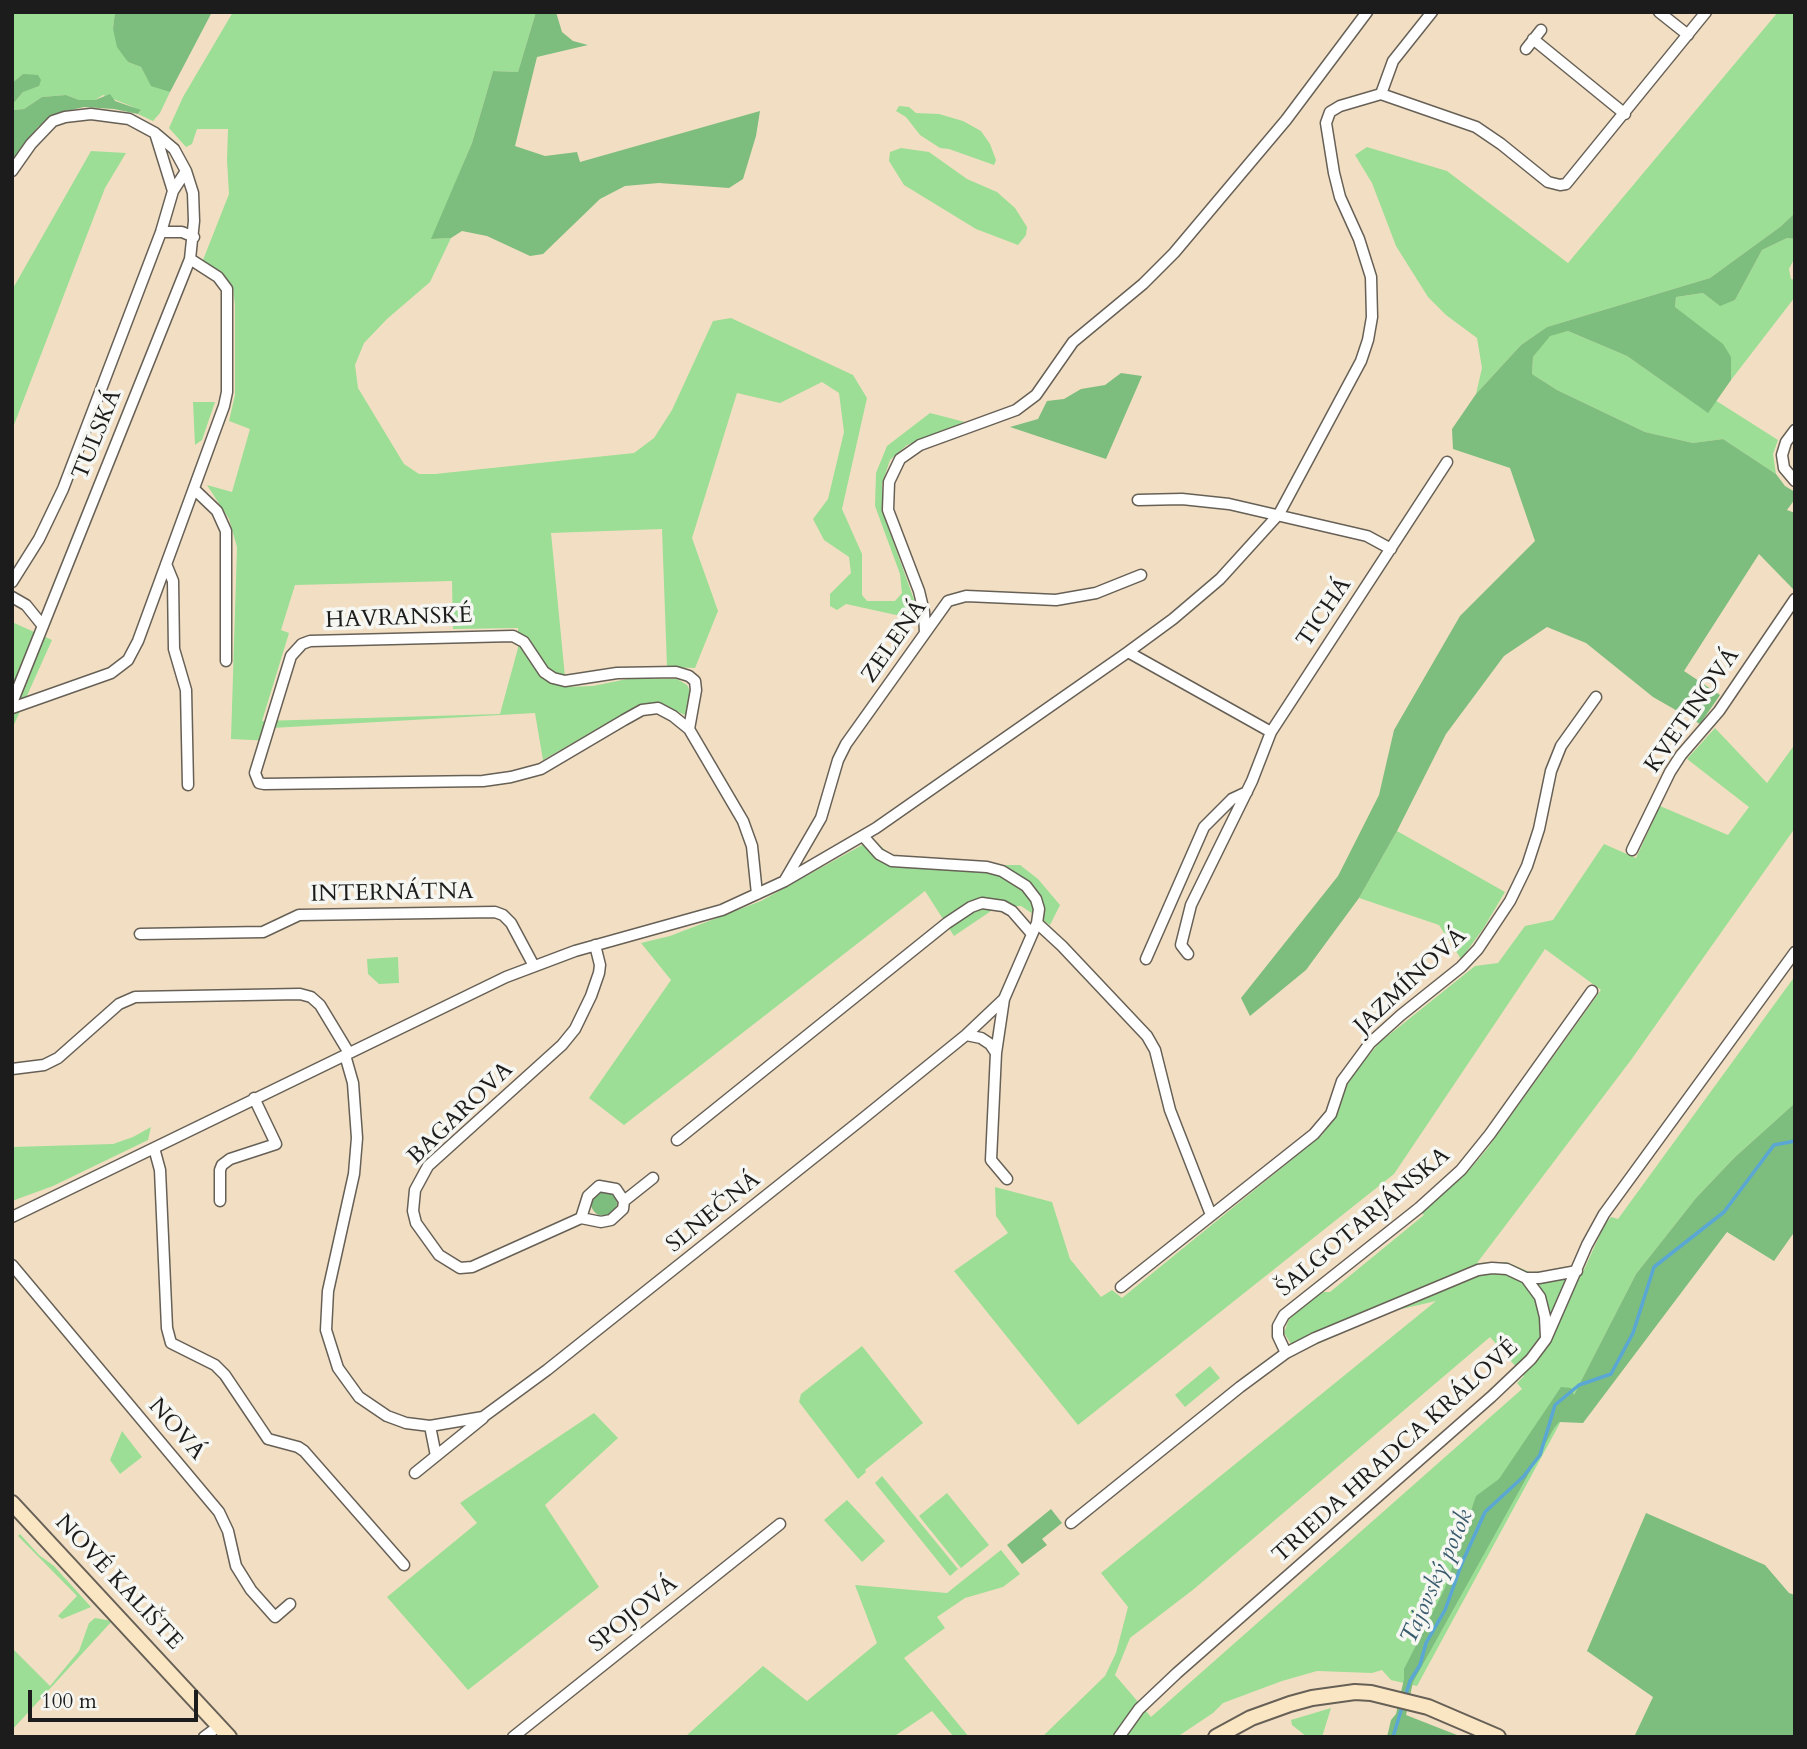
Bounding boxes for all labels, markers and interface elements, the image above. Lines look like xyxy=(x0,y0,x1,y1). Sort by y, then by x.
street label: TULSKÁ xyxy=(67,386,129,484)
street label: TICHÁ xyxy=(1292,573,1358,653)
street label: ZELENÁ xyxy=(857,595,933,689)
street label: HAVRANSKÉ xyxy=(325,603,473,635)
street label: KVETINOVÁ xyxy=(1640,643,1746,779)
street label: INTERNÁTNA xyxy=(310,879,474,909)
street label: JAZMÍNOVÁ xyxy=(1349,923,1473,1041)
street label: BAGAROVA xyxy=(403,1057,519,1171)
street label: ŠALGOTARJÁNSKA xyxy=(1272,1142,1456,1304)
street label: SLNEČNÁ xyxy=(661,1167,767,1259)
street label: TRIEDA HRADCA KRÁLOVÉ xyxy=(1268,1334,1524,1570)
street label: NOVÁ xyxy=(142,1393,210,1467)
water label: Tajovský potok xyxy=(1396,1505,1480,1649)
street label: NOVÉ KALIŠTE xyxy=(48,1510,188,1656)
street label: SPOJOVÁ xyxy=(584,1571,684,1659)
scale bar xyxy=(32,1676,201,1720)
text: 100 m xyxy=(41,1687,97,1716)

